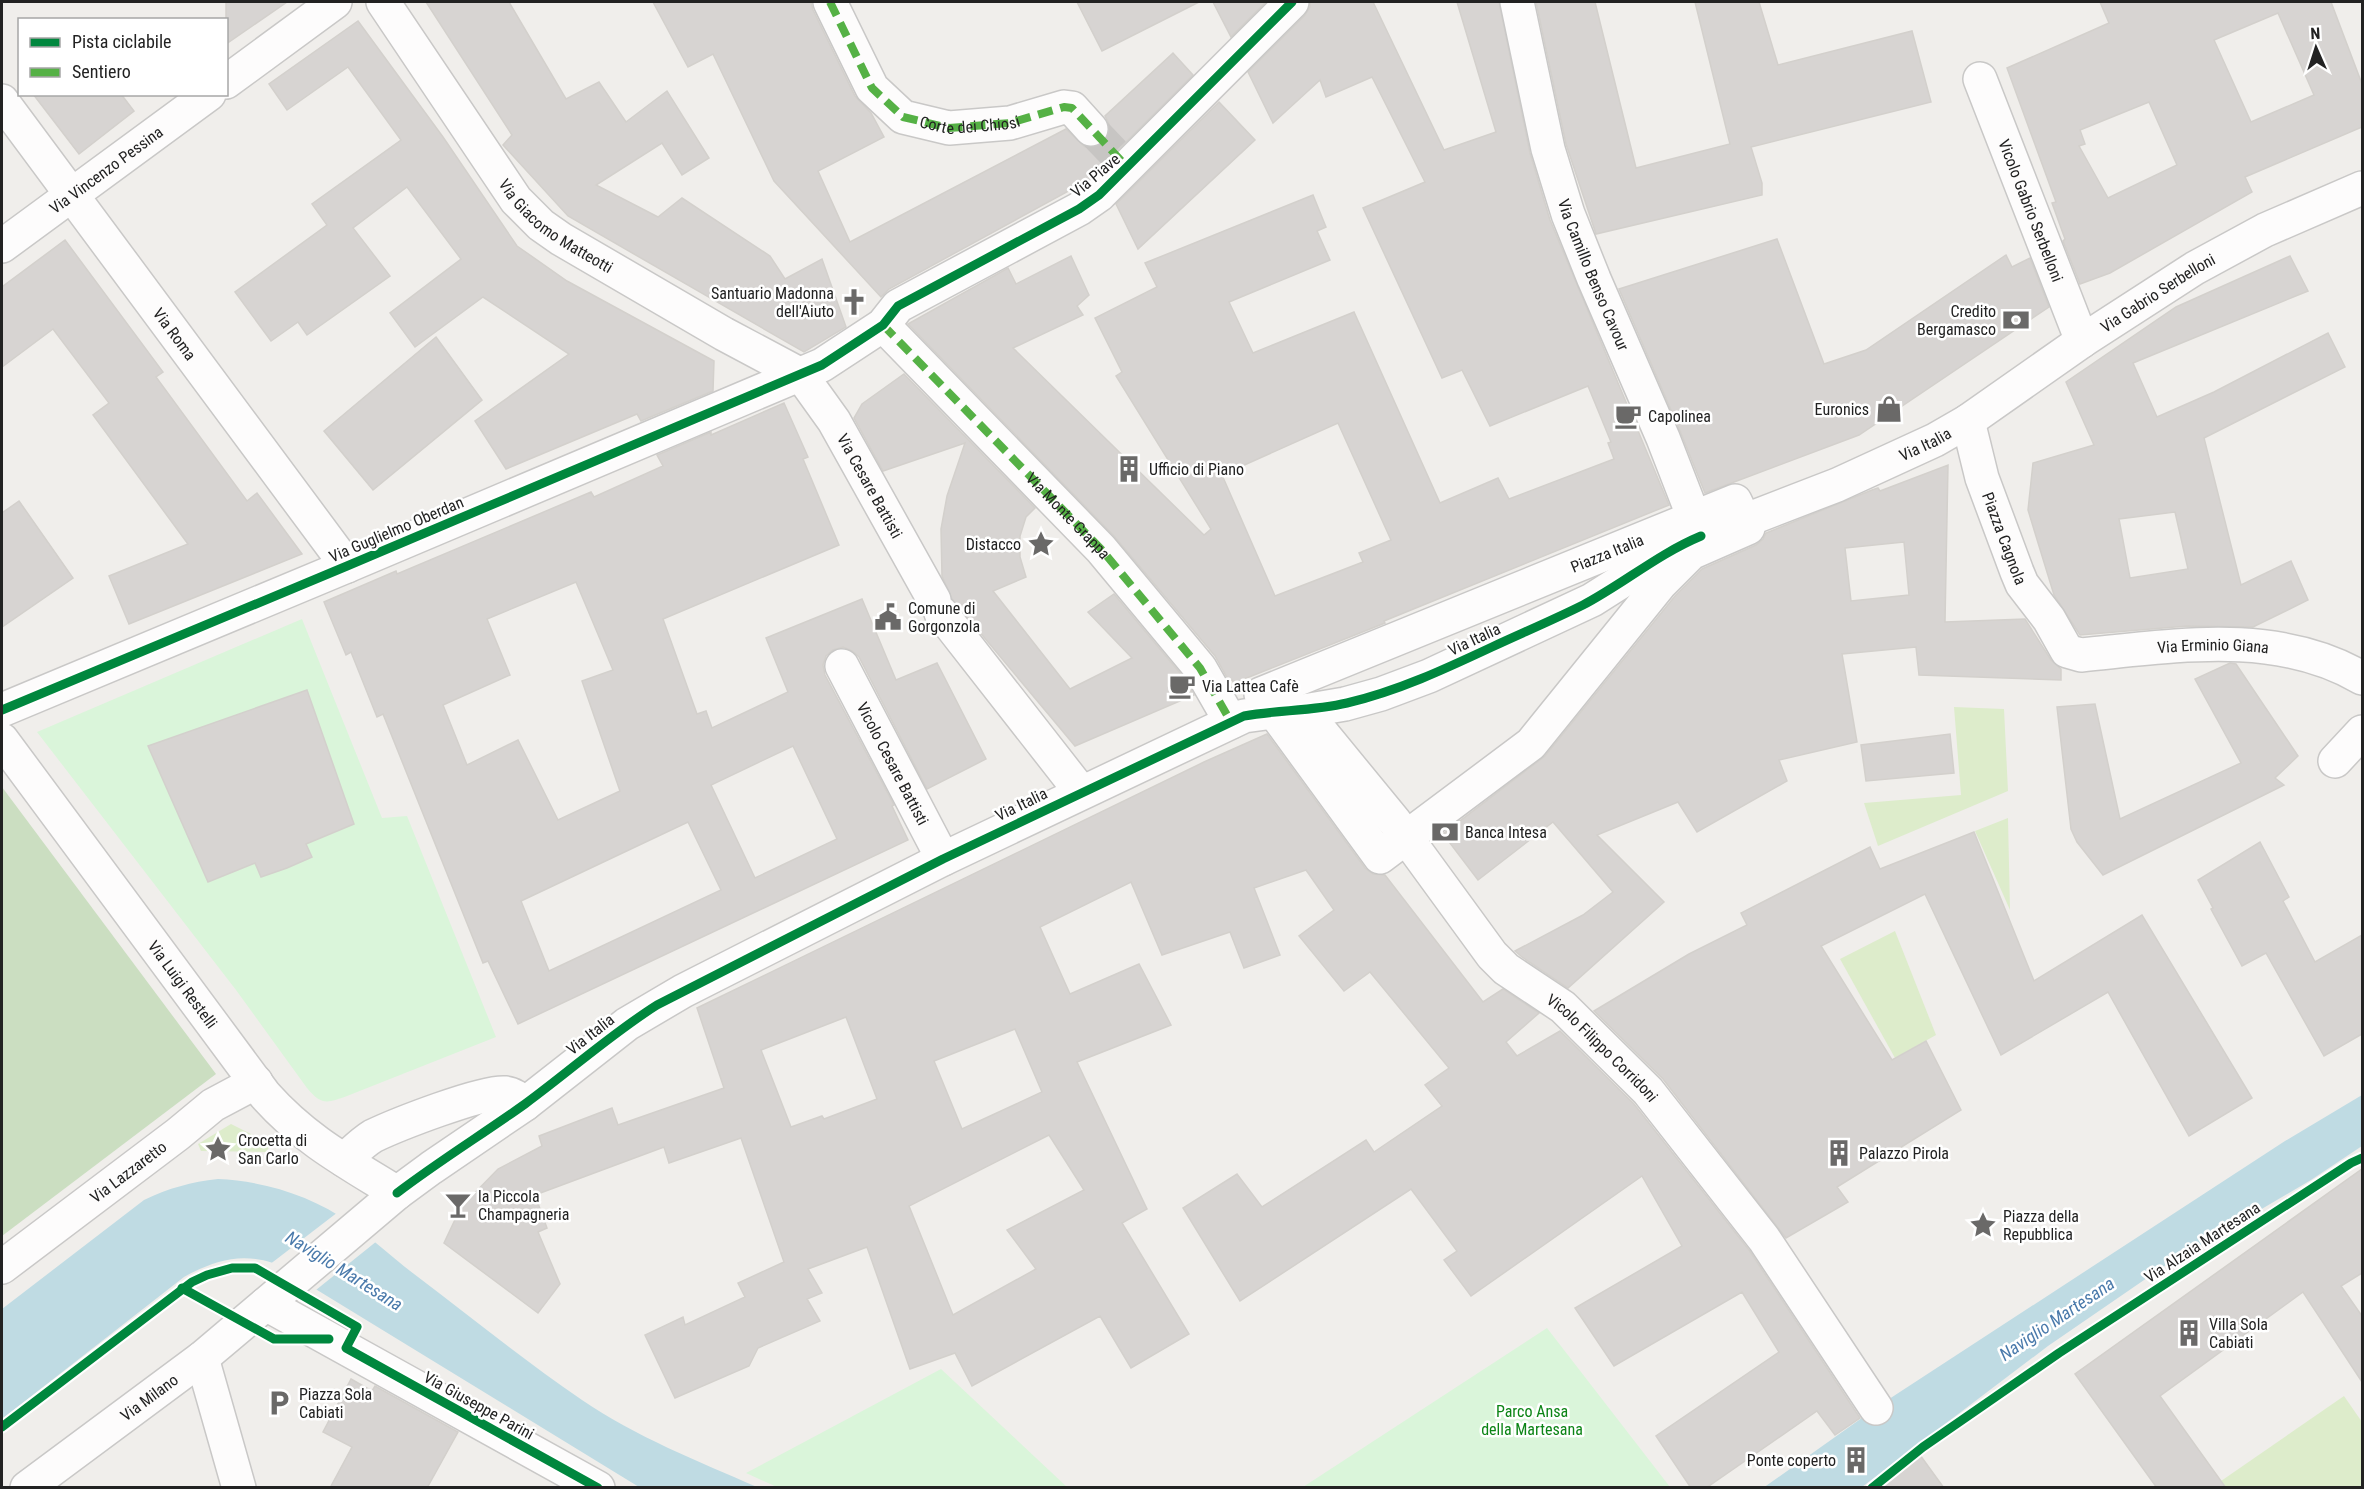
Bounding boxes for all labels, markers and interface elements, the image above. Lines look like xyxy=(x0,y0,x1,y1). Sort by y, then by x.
legend xyxy=(18,18,228,96)
north arrow xyxy=(2286,18,2346,78)
text: N xyxy=(2310,24,2321,43)
text: Pista ciclabile xyxy=(72,31,171,52)
text: Sentiero xyxy=(72,61,131,82)
street label: Corte dei Chiosi xyxy=(918,112,1022,138)
street label: Via Vincenzo Pessina xyxy=(46,122,167,218)
street label: Vicolo Gabrio Serbelloni xyxy=(1994,137,2067,285)
street label: Via Piave xyxy=(1067,149,1124,201)
street label: Via Giacomo Matteotti xyxy=(495,176,616,277)
street label: Via Camillo Benso Cavour xyxy=(1554,197,1633,354)
street label: Via Gabrio Serbelloni xyxy=(2097,250,2218,337)
place label: Santuario Madonna dell'Aiuto xyxy=(711,284,834,321)
church icon: Santuario Madonna dell'Aiuto xyxy=(839,287,869,317)
place label: Credito Bergamasco xyxy=(1917,302,1996,339)
street label: Via Roma xyxy=(149,304,200,364)
bank icon: Credito Bergamasco xyxy=(2001,305,2031,335)
shop icon: Euronics xyxy=(1874,394,1904,424)
place label: Euronics xyxy=(1815,400,1869,419)
cafe icon: Capolinea xyxy=(1613,401,1643,431)
place label: Capolinea xyxy=(1648,407,1711,426)
street label: Via Italia xyxy=(1896,424,1955,465)
street label: Via Cesare Battisti xyxy=(833,430,906,542)
building icon: Ufficio di Piano xyxy=(1114,454,1144,484)
place label: Ufficio di Piano xyxy=(1149,460,1244,479)
street label: Via Monte Grappa xyxy=(1022,469,1114,563)
street label: Piazza Cagnola xyxy=(1978,489,2030,588)
street label: Via Guglielmo Oberdan xyxy=(326,493,466,566)
place icon: Distacco xyxy=(1026,529,1056,559)
street label: Piazza Italia xyxy=(1568,530,1646,577)
place label: Distacco xyxy=(966,535,1021,554)
place label: Comune di Gorgonzola xyxy=(908,599,980,636)
public building icon: Comune di Gorgonzola xyxy=(873,602,903,632)
street label: Via Italia xyxy=(1445,619,1503,660)
street label: Via Erminio Giana xyxy=(2156,635,2270,657)
cafe icon: Via Lattea Cafè xyxy=(1167,671,1197,701)
place label: Via Lattea Cafè xyxy=(1202,677,1299,696)
street label: Vicolo Cesare Battisti xyxy=(853,699,933,828)
street label: Via Italia xyxy=(992,784,1050,825)
bank icon: Banca Intesa xyxy=(1430,817,1460,847)
place label: Banca Intesa xyxy=(1465,823,1547,842)
street label: Via Luigi Restelli xyxy=(144,937,221,1032)
street label: Vicolo Filippo Corridoni xyxy=(1543,990,1662,1106)
street label: Via Italia xyxy=(563,1010,618,1059)
place label: Crocetta di San Carlo xyxy=(238,1131,307,1168)
place icon: Crocetta di San Carlo xyxy=(203,1134,233,1164)
street label: Via Lazzaretto xyxy=(86,1137,170,1207)
building icon: Palazzo Pirola xyxy=(1824,1138,1854,1168)
place label: Palazzo Pirola xyxy=(1859,1144,1949,1163)
place label: la Piccola Champagneria xyxy=(478,1187,569,1224)
bar icon: la Piccola Champagneria xyxy=(443,1190,473,1220)
street label: Via Alzaia Martesana xyxy=(2141,1198,2264,1287)
place label: Piazza della Repubblica xyxy=(2003,1207,2079,1244)
place icon: Piazza della Repubblica xyxy=(1968,1210,1998,1240)
water label: Naviglio Martesana xyxy=(282,1226,407,1315)
water label: Naviglio Martesana xyxy=(1995,1272,2118,1365)
place label: Villa Sola Cabiati xyxy=(2209,1315,2268,1352)
building icon: Villa Sola Cabiati xyxy=(2174,1318,2204,1348)
street label: Via Giuseppe Parini xyxy=(420,1367,537,1444)
street label: Via Milano xyxy=(117,1370,182,1425)
place label: Piazza Sola Cabiati xyxy=(299,1385,372,1422)
parking icon: Piazza Sola Cabiati xyxy=(264,1388,294,1418)
park label: Parco Ansa della Martesana xyxy=(1481,1402,1583,1439)
building icon: Ponte coperto xyxy=(1841,1445,1871,1475)
place label: Ponte coperto xyxy=(1747,1451,1836,1470)

